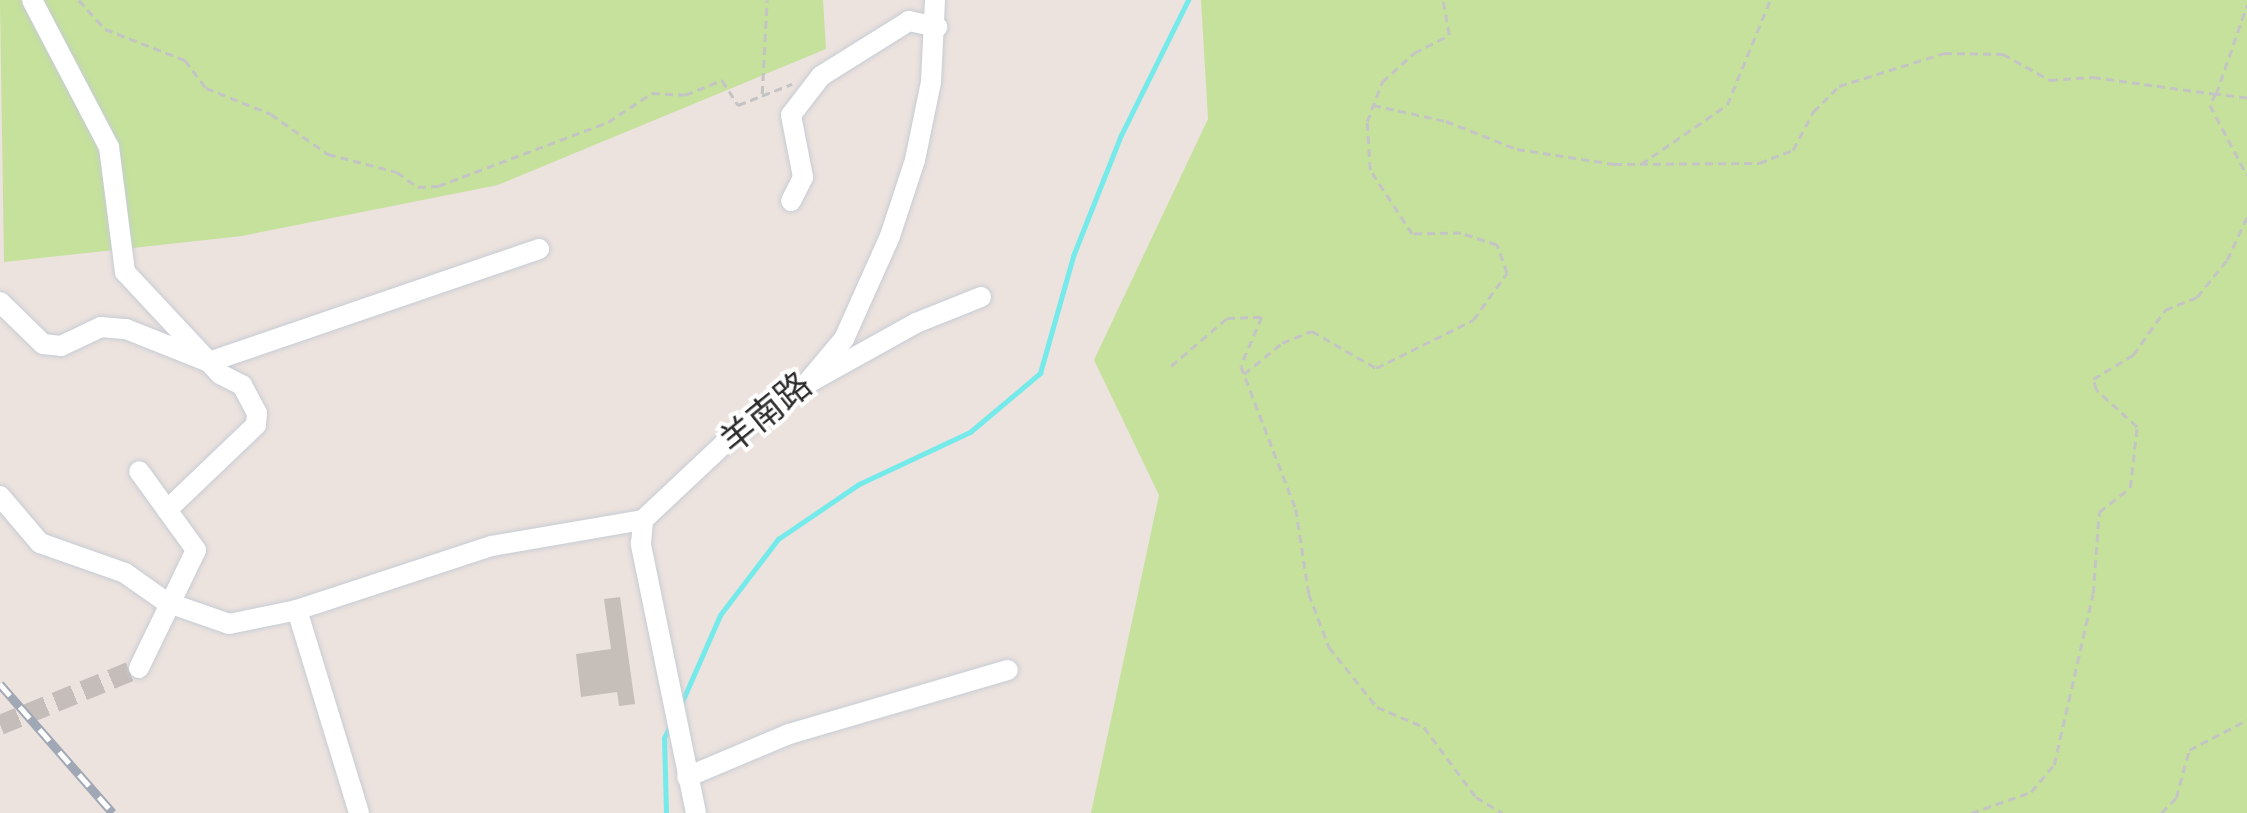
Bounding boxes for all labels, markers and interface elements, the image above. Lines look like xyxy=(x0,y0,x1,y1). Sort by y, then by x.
street label: 羊南路 xyxy=(711,363,819,461)

